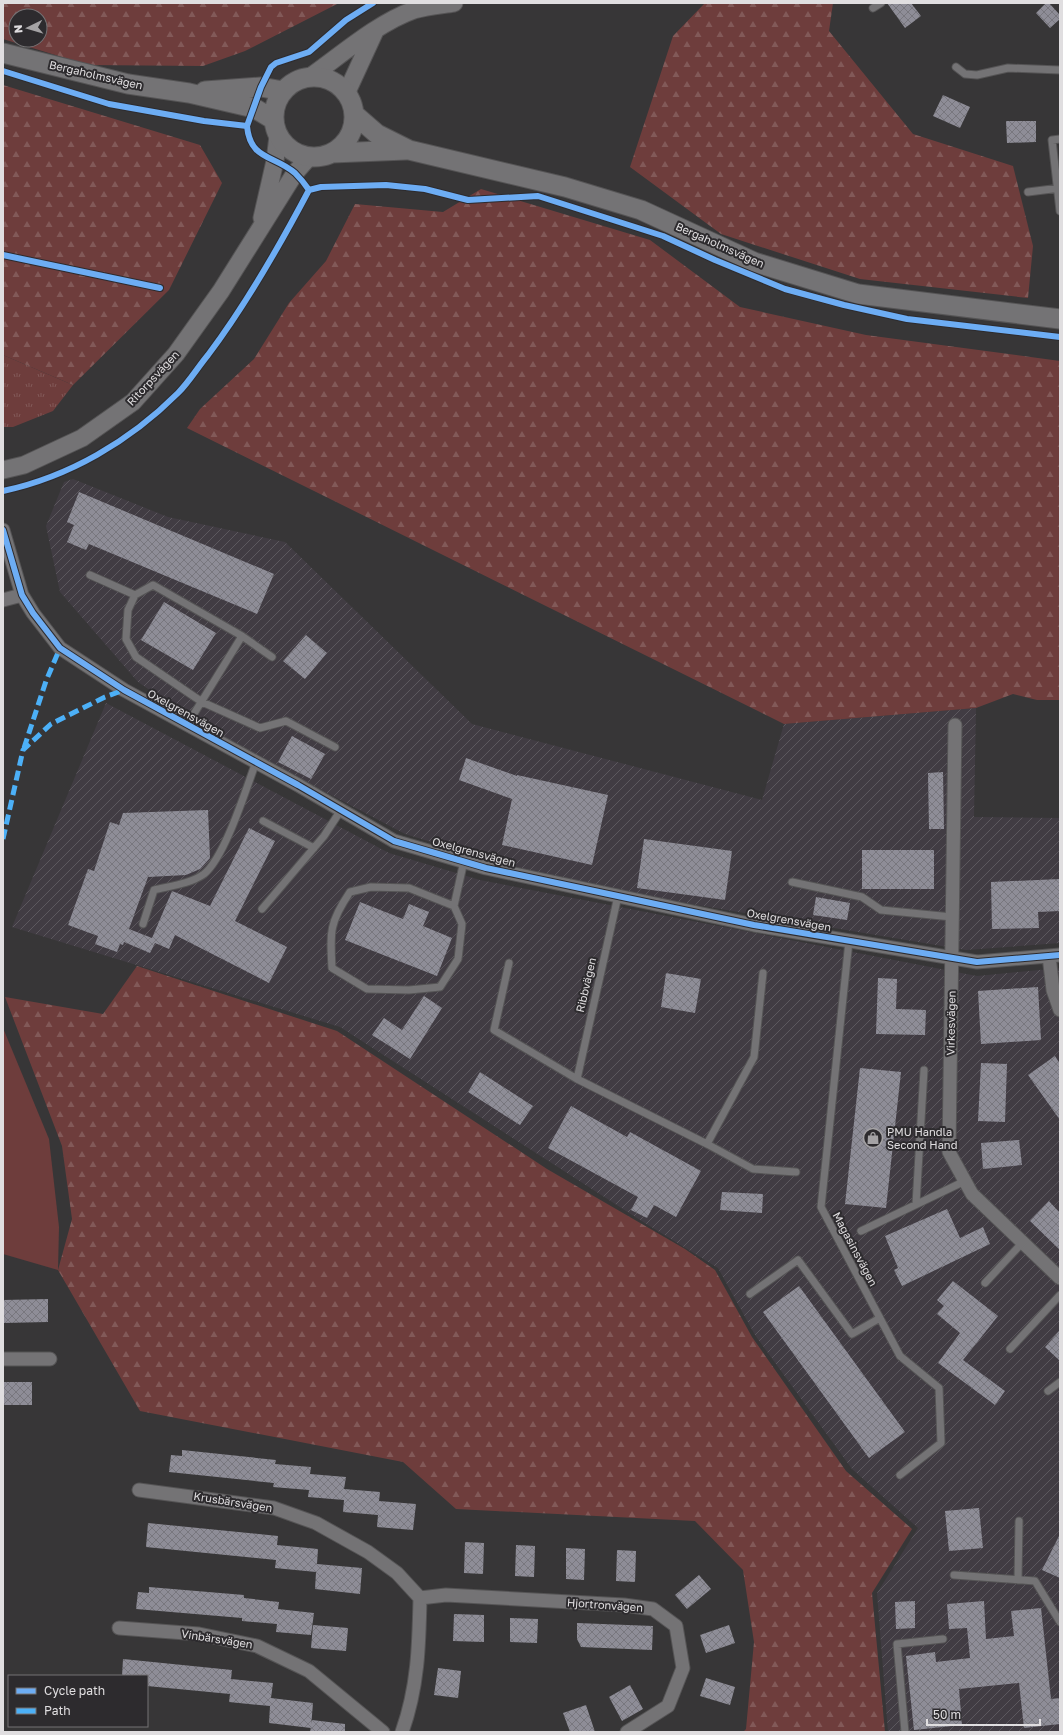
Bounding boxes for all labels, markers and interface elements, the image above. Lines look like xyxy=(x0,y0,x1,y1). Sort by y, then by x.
north arrow xyxy=(8,8,48,48)
text: N xyxy=(11,24,24,34)
street label: Bergaholmsvägen xyxy=(48,57,144,92)
street label: Bergaholmsvägen xyxy=(674,219,766,270)
street label: Ritorpsvägen xyxy=(124,347,181,408)
street label: Oxelgrensvägen xyxy=(146,686,227,739)
street label: Oxelgrensvägen xyxy=(431,834,517,869)
street label: Oxelgrensvägen xyxy=(746,906,832,933)
street label: Ribbvägen xyxy=(573,956,598,1014)
street label: Virkesvägen xyxy=(943,990,958,1056)
place label: PMU Handla Second Hand xyxy=(887,1125,957,1151)
shop icon: PMU Handla Second Hand xyxy=(862,1127,884,1149)
street label: Magasinsvägen xyxy=(830,1209,880,1288)
street label: Krusbärsvägen xyxy=(193,1489,273,1514)
street label: Hjortronvägen xyxy=(567,1595,644,1614)
street label: Vinbärsvägen xyxy=(180,1626,254,1651)
legend xyxy=(8,1675,148,1727)
text: Cycle path xyxy=(44,1683,105,1698)
scale bar xyxy=(927,1701,1040,1727)
text: Path xyxy=(44,1703,71,1718)
text: 50 m xyxy=(933,1707,961,1722)

